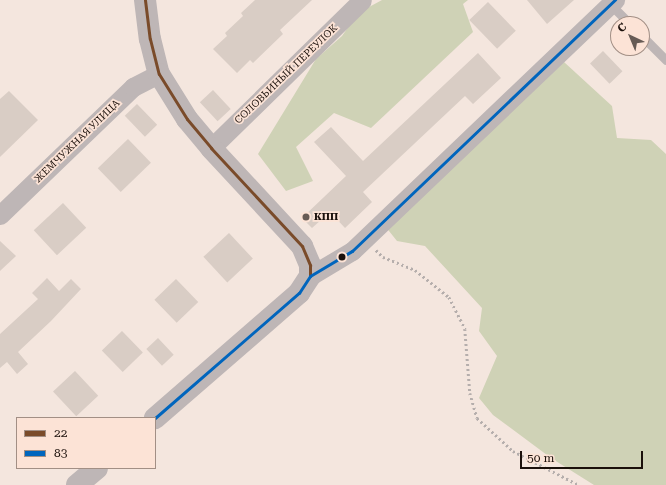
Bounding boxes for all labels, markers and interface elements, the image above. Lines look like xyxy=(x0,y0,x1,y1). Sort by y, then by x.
north arrow xyxy=(610,16,650,56)
text: С xyxy=(615,20,629,35)
street label: СОЛОВЬИНЫЙ ПЕРЕУЛОК xyxy=(232,22,340,126)
street label: ЖЕМЧУЖНАЯ УЛИЦА xyxy=(32,97,122,185)
place label: КПП xyxy=(314,211,338,223)
marker: КПП xyxy=(301,212,311,222)
unlabelled marker xyxy=(337,252,347,262)
legend xyxy=(16,417,156,469)
text: 22 xyxy=(54,426,67,440)
scale bar xyxy=(522,443,645,469)
text: 83 xyxy=(54,446,67,460)
text: 50 m xyxy=(527,451,554,465)

